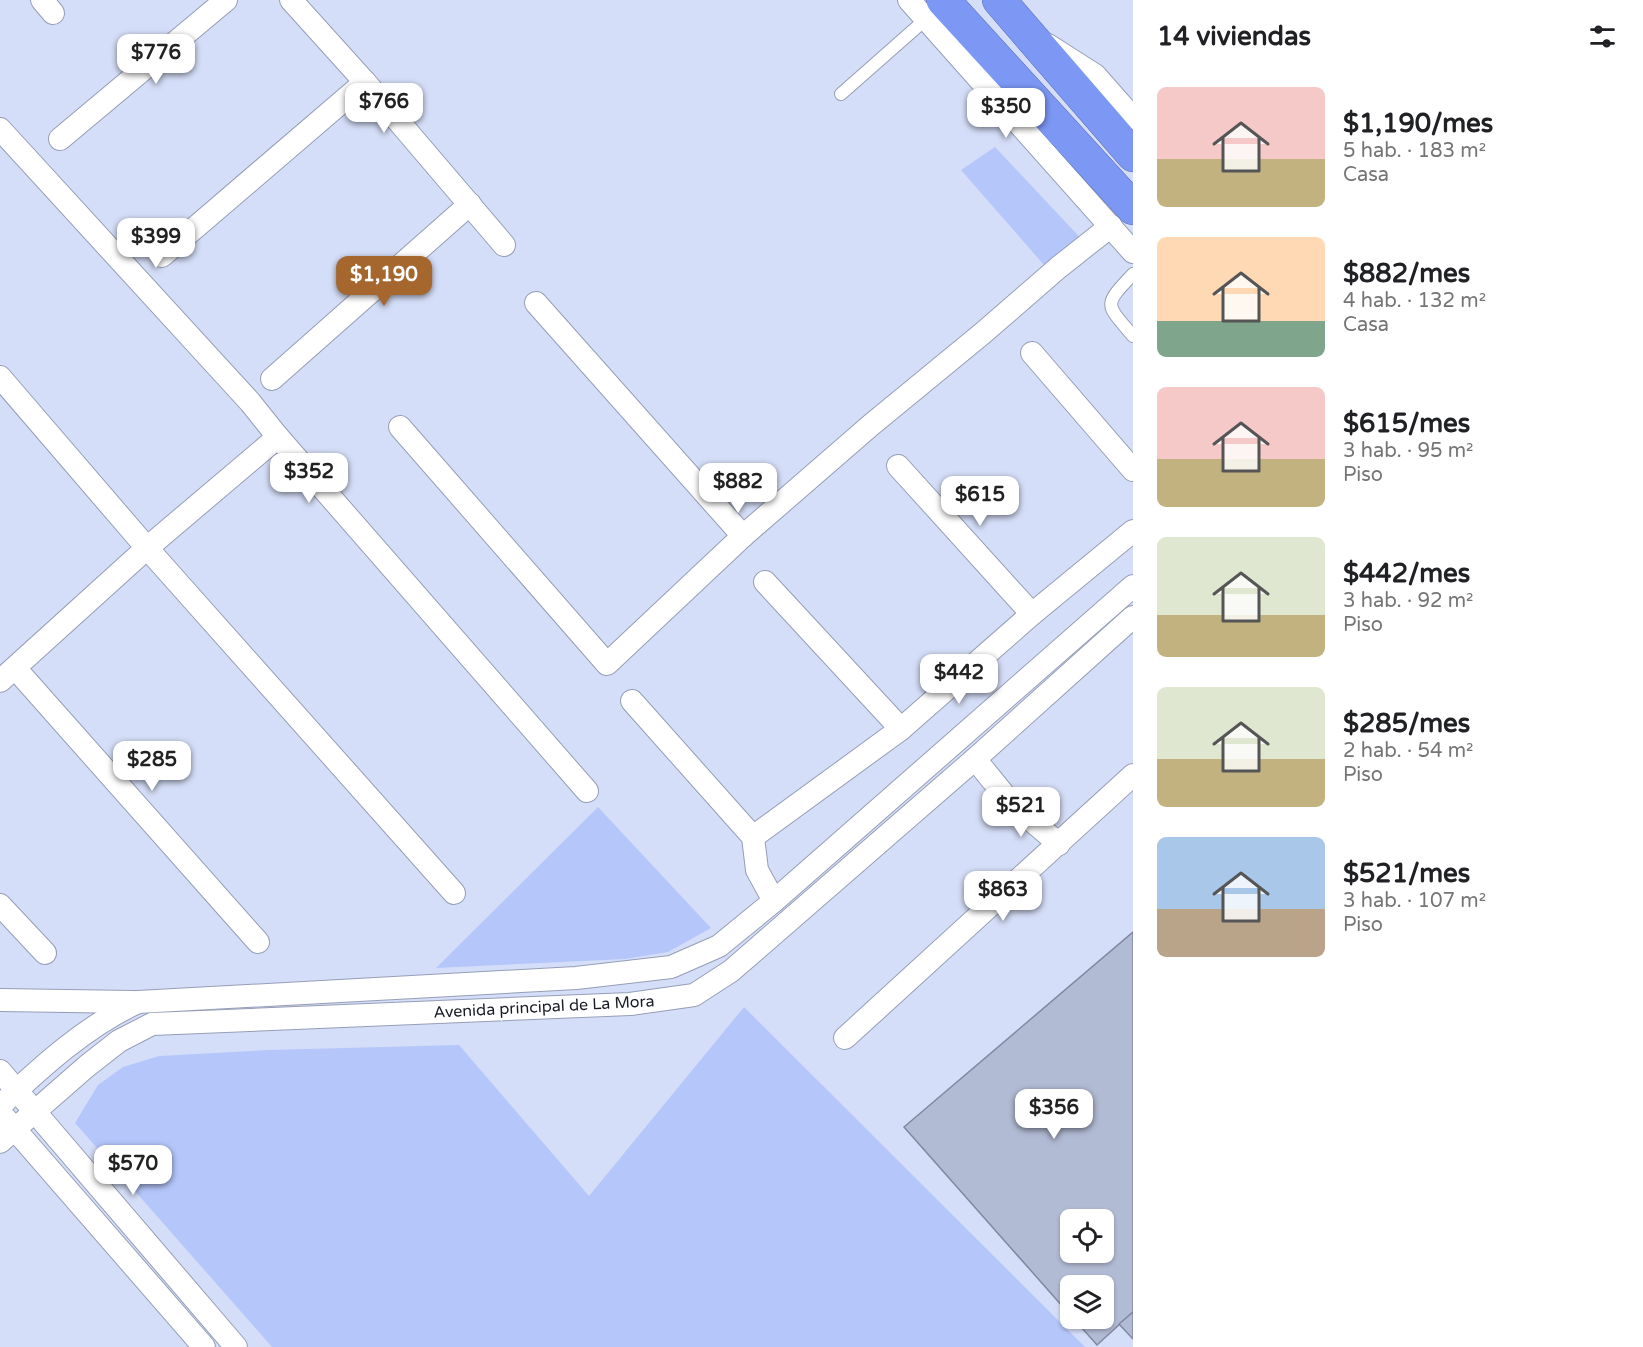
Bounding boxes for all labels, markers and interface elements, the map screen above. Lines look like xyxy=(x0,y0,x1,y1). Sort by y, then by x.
icon: filters xyxy=(1586,20,1619,53)
text: 14 viviendas xyxy=(1157,21,1311,52)
pin: $776 xyxy=(120,34,192,85)
text: $776 xyxy=(131,41,181,65)
pin: $766 xyxy=(348,83,420,134)
pin: $350 xyxy=(970,88,1042,139)
text: $766 xyxy=(359,90,409,114)
text: $350 xyxy=(981,95,1031,119)
text: $1,190/mes xyxy=(1343,108,1493,139)
icon: home xyxy=(1205,111,1277,183)
text: 5 hab. · 183 m² xyxy=(1343,139,1486,163)
text: Casa xyxy=(1343,163,1389,187)
pin: $399 xyxy=(120,218,192,269)
text: $399 xyxy=(131,225,181,249)
pin: $1,190 xyxy=(335,256,433,307)
text: $882/mes xyxy=(1343,258,1470,289)
icon: home xyxy=(1205,261,1277,333)
text: $1,190 xyxy=(350,263,418,287)
text: 4 hab. · 132 m² xyxy=(1343,289,1486,313)
text: Casa xyxy=(1343,313,1389,337)
text: $615/mes xyxy=(1343,408,1470,439)
icon: home xyxy=(1205,411,1277,483)
text: 3 hab. · 95 m² xyxy=(1343,439,1473,463)
pin: $352 xyxy=(273,453,345,504)
text: $352 xyxy=(284,460,334,484)
pin: $882 xyxy=(702,463,774,514)
text: Piso xyxy=(1343,463,1383,487)
text: $882 xyxy=(713,470,763,494)
pin: $615 xyxy=(944,476,1016,527)
text: $615 xyxy=(955,483,1005,507)
text: $442/mes xyxy=(1343,558,1470,589)
icon: home xyxy=(1205,561,1277,633)
text: 3 hab. · 92 m² xyxy=(1343,589,1473,613)
text: Piso xyxy=(1343,613,1383,637)
pin: $442 xyxy=(923,654,995,705)
text: $442 xyxy=(934,661,984,685)
text: $285/mes xyxy=(1343,708,1470,739)
icon: home xyxy=(1205,711,1277,783)
text: 2 hab. · 54 m² xyxy=(1343,739,1473,763)
pin: $285 xyxy=(116,741,188,792)
text: $285 xyxy=(127,748,177,772)
text: Piso xyxy=(1343,763,1383,787)
pin: $521 xyxy=(985,787,1057,838)
text: $521 xyxy=(996,794,1046,818)
text: $521/mes xyxy=(1343,858,1470,889)
icon: home xyxy=(1205,861,1277,933)
pin: $863 xyxy=(967,871,1039,922)
text: $863 xyxy=(978,878,1028,902)
text: 3 hab. · 107 m² xyxy=(1343,889,1486,913)
text: Piso xyxy=(1343,913,1383,937)
street label: Avenida principal de La Mora xyxy=(433,991,655,1023)
pin: $356 xyxy=(1018,1089,1090,1140)
text: $356 xyxy=(1029,1096,1079,1120)
pin: $570 xyxy=(97,1145,169,1196)
text: $570 xyxy=(108,1152,158,1176)
map controls xyxy=(1060,1209,1114,1329)
button: locate xyxy=(1060,1209,1114,1263)
button: layers xyxy=(1060,1275,1114,1329)

